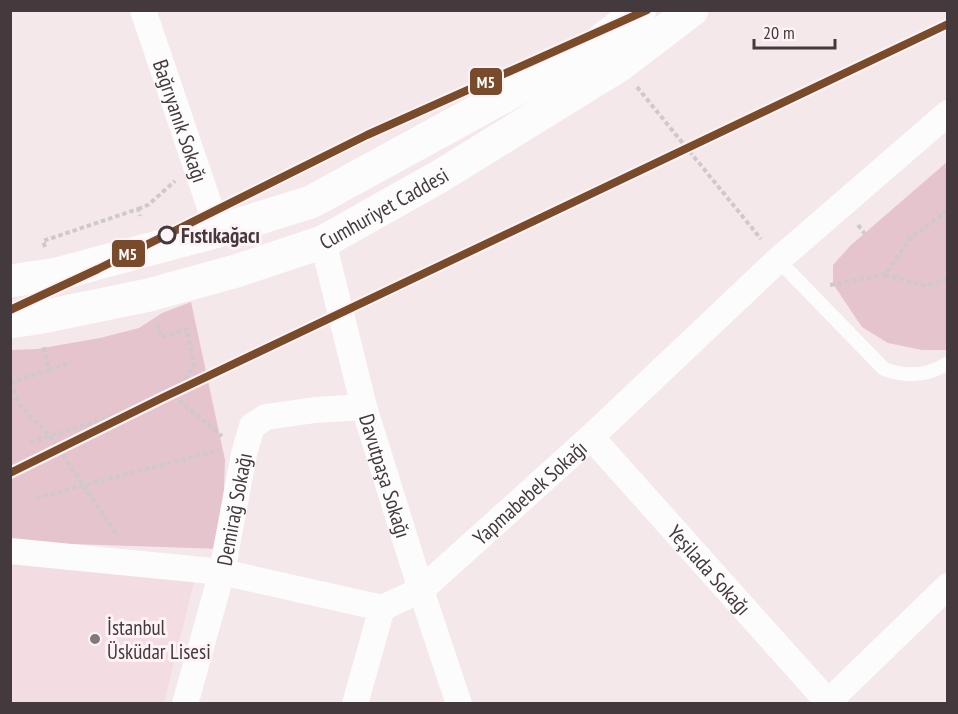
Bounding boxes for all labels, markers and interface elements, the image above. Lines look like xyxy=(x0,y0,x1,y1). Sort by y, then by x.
scale bar xyxy=(754,12,835,50)
text: 20 m xyxy=(763,21,795,44)
street label: Bağrıyanık Sokağı xyxy=(147,56,214,186)
line badge: M5 xyxy=(469,67,503,96)
text: M5 xyxy=(477,72,495,92)
street label: Cumhuriyet Caddesi xyxy=(314,161,453,255)
place label: Fıstıkağacı xyxy=(181,222,260,249)
marker: Fıstıkağacı xyxy=(158,226,176,244)
line badge: M5 xyxy=(111,239,146,268)
text: M5 xyxy=(119,244,137,264)
street label: Davutpaşa Sokağı xyxy=(353,410,417,541)
street label: Yapmabebek Sokağı xyxy=(467,434,592,551)
street label: Demirağ Sokağı xyxy=(210,451,257,568)
street label: Yeşilada Sokağı xyxy=(662,519,757,620)
place label: İstanbul Üsküdar Lisesi xyxy=(107,614,211,665)
marker: İstanbul Üsküdar Lisesi xyxy=(88,632,102,646)

